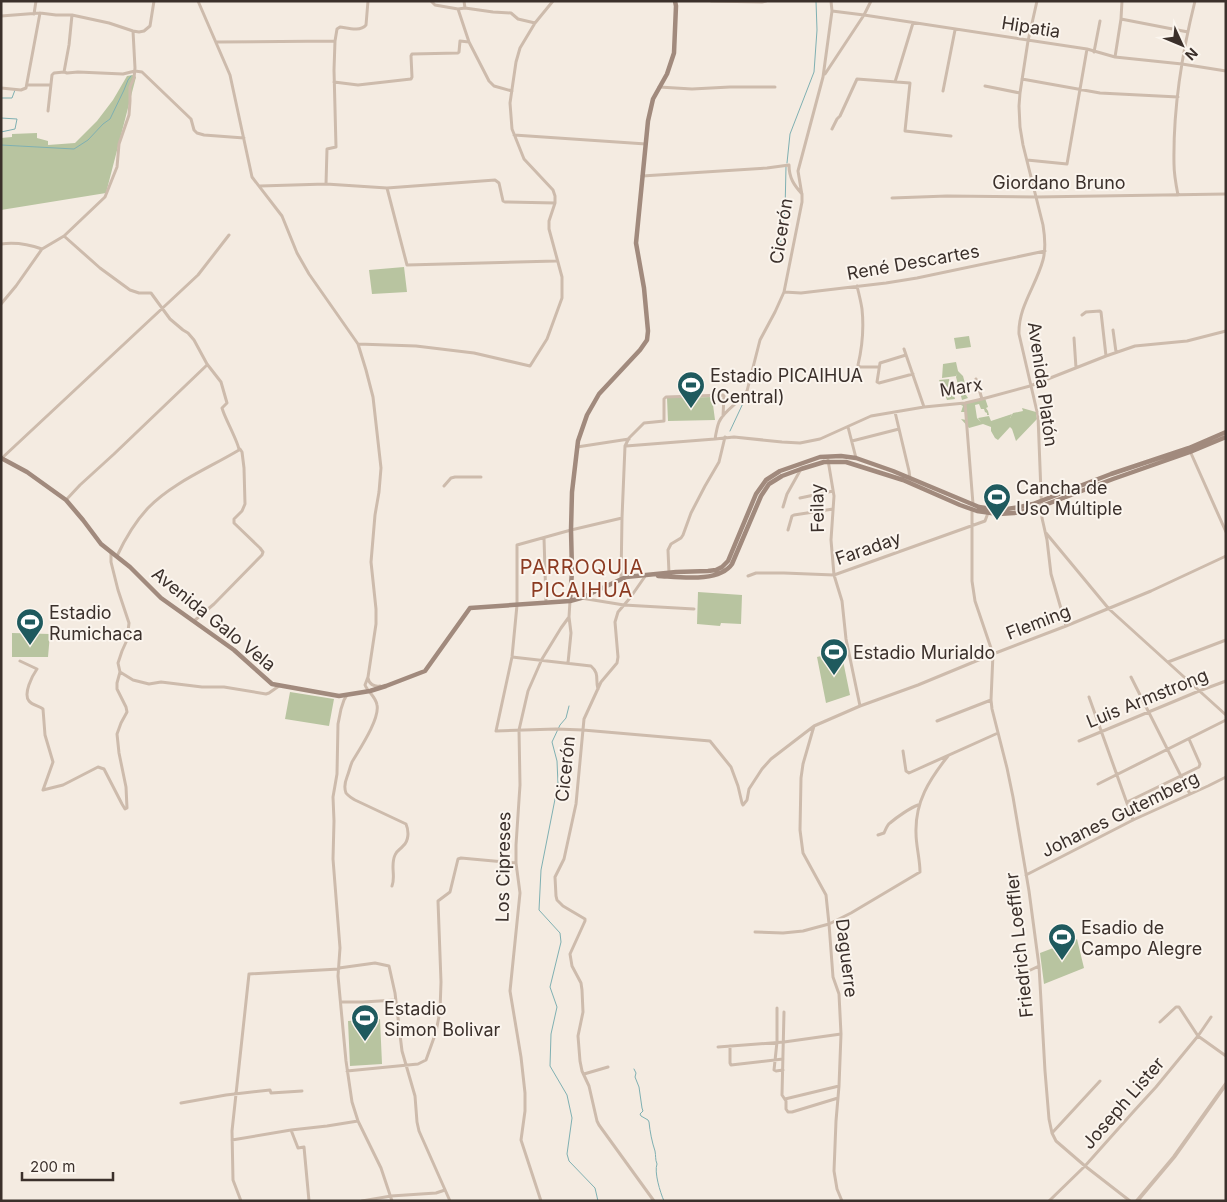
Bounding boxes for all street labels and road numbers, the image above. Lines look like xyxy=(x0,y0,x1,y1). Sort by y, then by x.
street label: Hipatia xyxy=(1000,12,1062,42)
street label: Giordano Bruno xyxy=(992,172,1126,193)
street label: Cicerón xyxy=(765,197,797,265)
street label: René Descartes xyxy=(845,240,981,284)
street label: Avenida Platón xyxy=(1024,320,1062,448)
street label: Marx xyxy=(938,373,984,401)
street label: Feilay xyxy=(806,483,828,533)
street label: Faraday xyxy=(832,527,904,569)
street label: Avenida Galo Vela xyxy=(148,563,280,675)
street label: Fleming xyxy=(1003,600,1073,644)
street label: Luis Armstrong xyxy=(1083,664,1211,732)
street label: Cicerón xyxy=(551,735,579,803)
street label: Johanes Gutemberg xyxy=(1038,767,1202,861)
street label: Los Cipreses xyxy=(492,812,514,922)
street label: Friedrich Loeffler xyxy=(1001,871,1037,1019)
street label: Daguerre xyxy=(832,917,862,999)
street label: Joseph Lister xyxy=(1077,1053,1169,1153)

